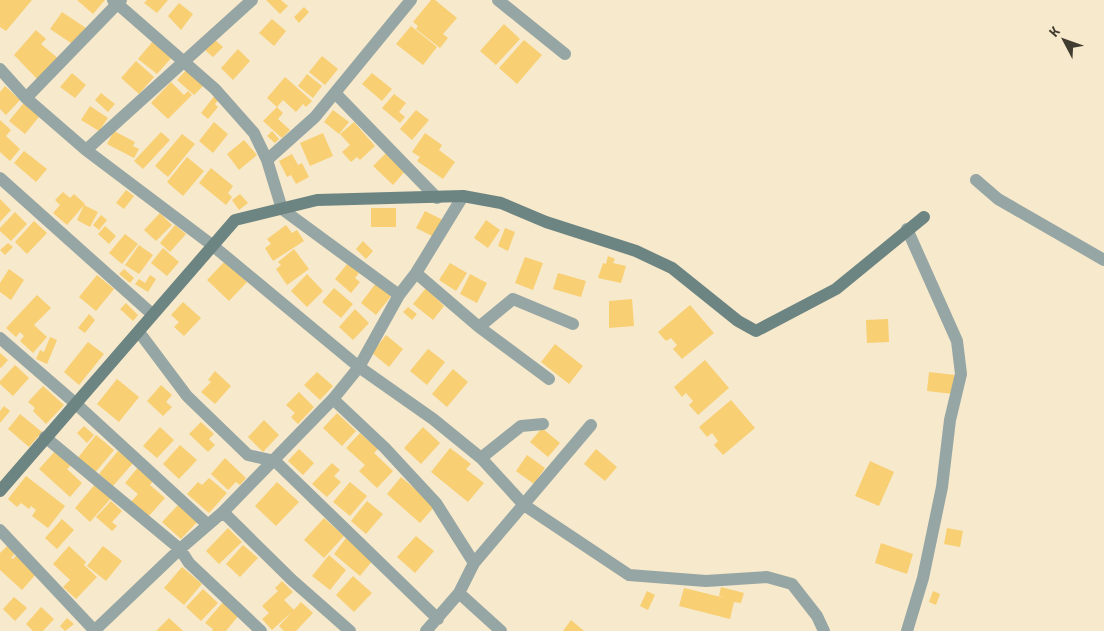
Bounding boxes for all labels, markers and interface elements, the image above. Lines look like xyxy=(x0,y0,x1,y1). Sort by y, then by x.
north arrow xyxy=(1039,15,1089,65)
text: K xyxy=(1043,21,1065,41)

